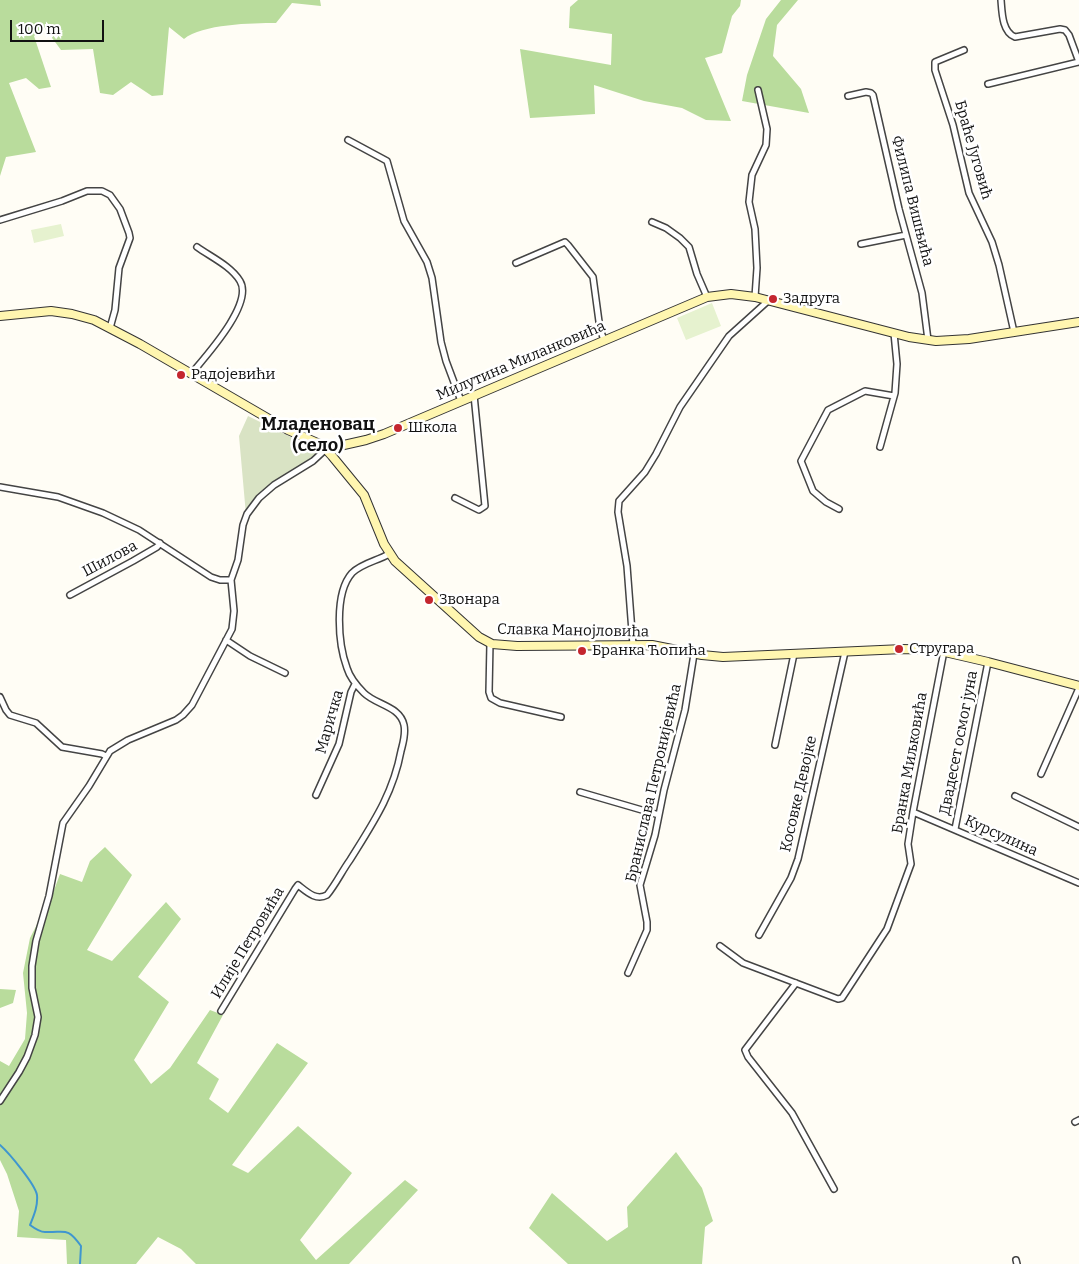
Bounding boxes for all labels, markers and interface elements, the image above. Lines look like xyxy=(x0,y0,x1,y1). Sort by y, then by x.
scale bar xyxy=(12,10,106,42)
text: 100 m xyxy=(18,20,61,38)
street label: Браће Југовић xyxy=(950,98,996,202)
street label: Филипа Вишњића xyxy=(887,134,937,268)
place label: Задруга xyxy=(783,290,840,308)
marker: Задруга xyxy=(767,293,779,305)
street label: Милутина Миланковића xyxy=(434,317,608,405)
place label: Радојевићи xyxy=(191,366,275,384)
marker: Радојевићи xyxy=(175,369,187,381)
district label: Младеновац (село) xyxy=(261,414,375,456)
place label: Школа xyxy=(408,419,457,437)
marker: Школа xyxy=(392,422,404,434)
street label: Шилова xyxy=(79,537,141,581)
place label: Звонара xyxy=(439,591,500,609)
marker: Звонара xyxy=(423,594,435,606)
street label: Славка Манојловића xyxy=(497,621,649,641)
place label: Стругара xyxy=(909,640,974,658)
place label: Бранка Ћопића xyxy=(592,642,706,660)
marker: Стругара xyxy=(893,643,905,655)
marker: Бранка Ћопића xyxy=(576,645,588,657)
street label: Двадесет осмог јуна xyxy=(936,669,982,817)
street label: Бранислава Петронијевића xyxy=(622,682,686,884)
street label: Маричка xyxy=(312,688,348,756)
street label: Бранка Миљковића xyxy=(889,691,931,835)
street label: Косовке Девојке xyxy=(777,734,821,854)
street label: Курсулина xyxy=(962,812,1040,860)
street label: Илије Петровића xyxy=(208,884,288,1002)

